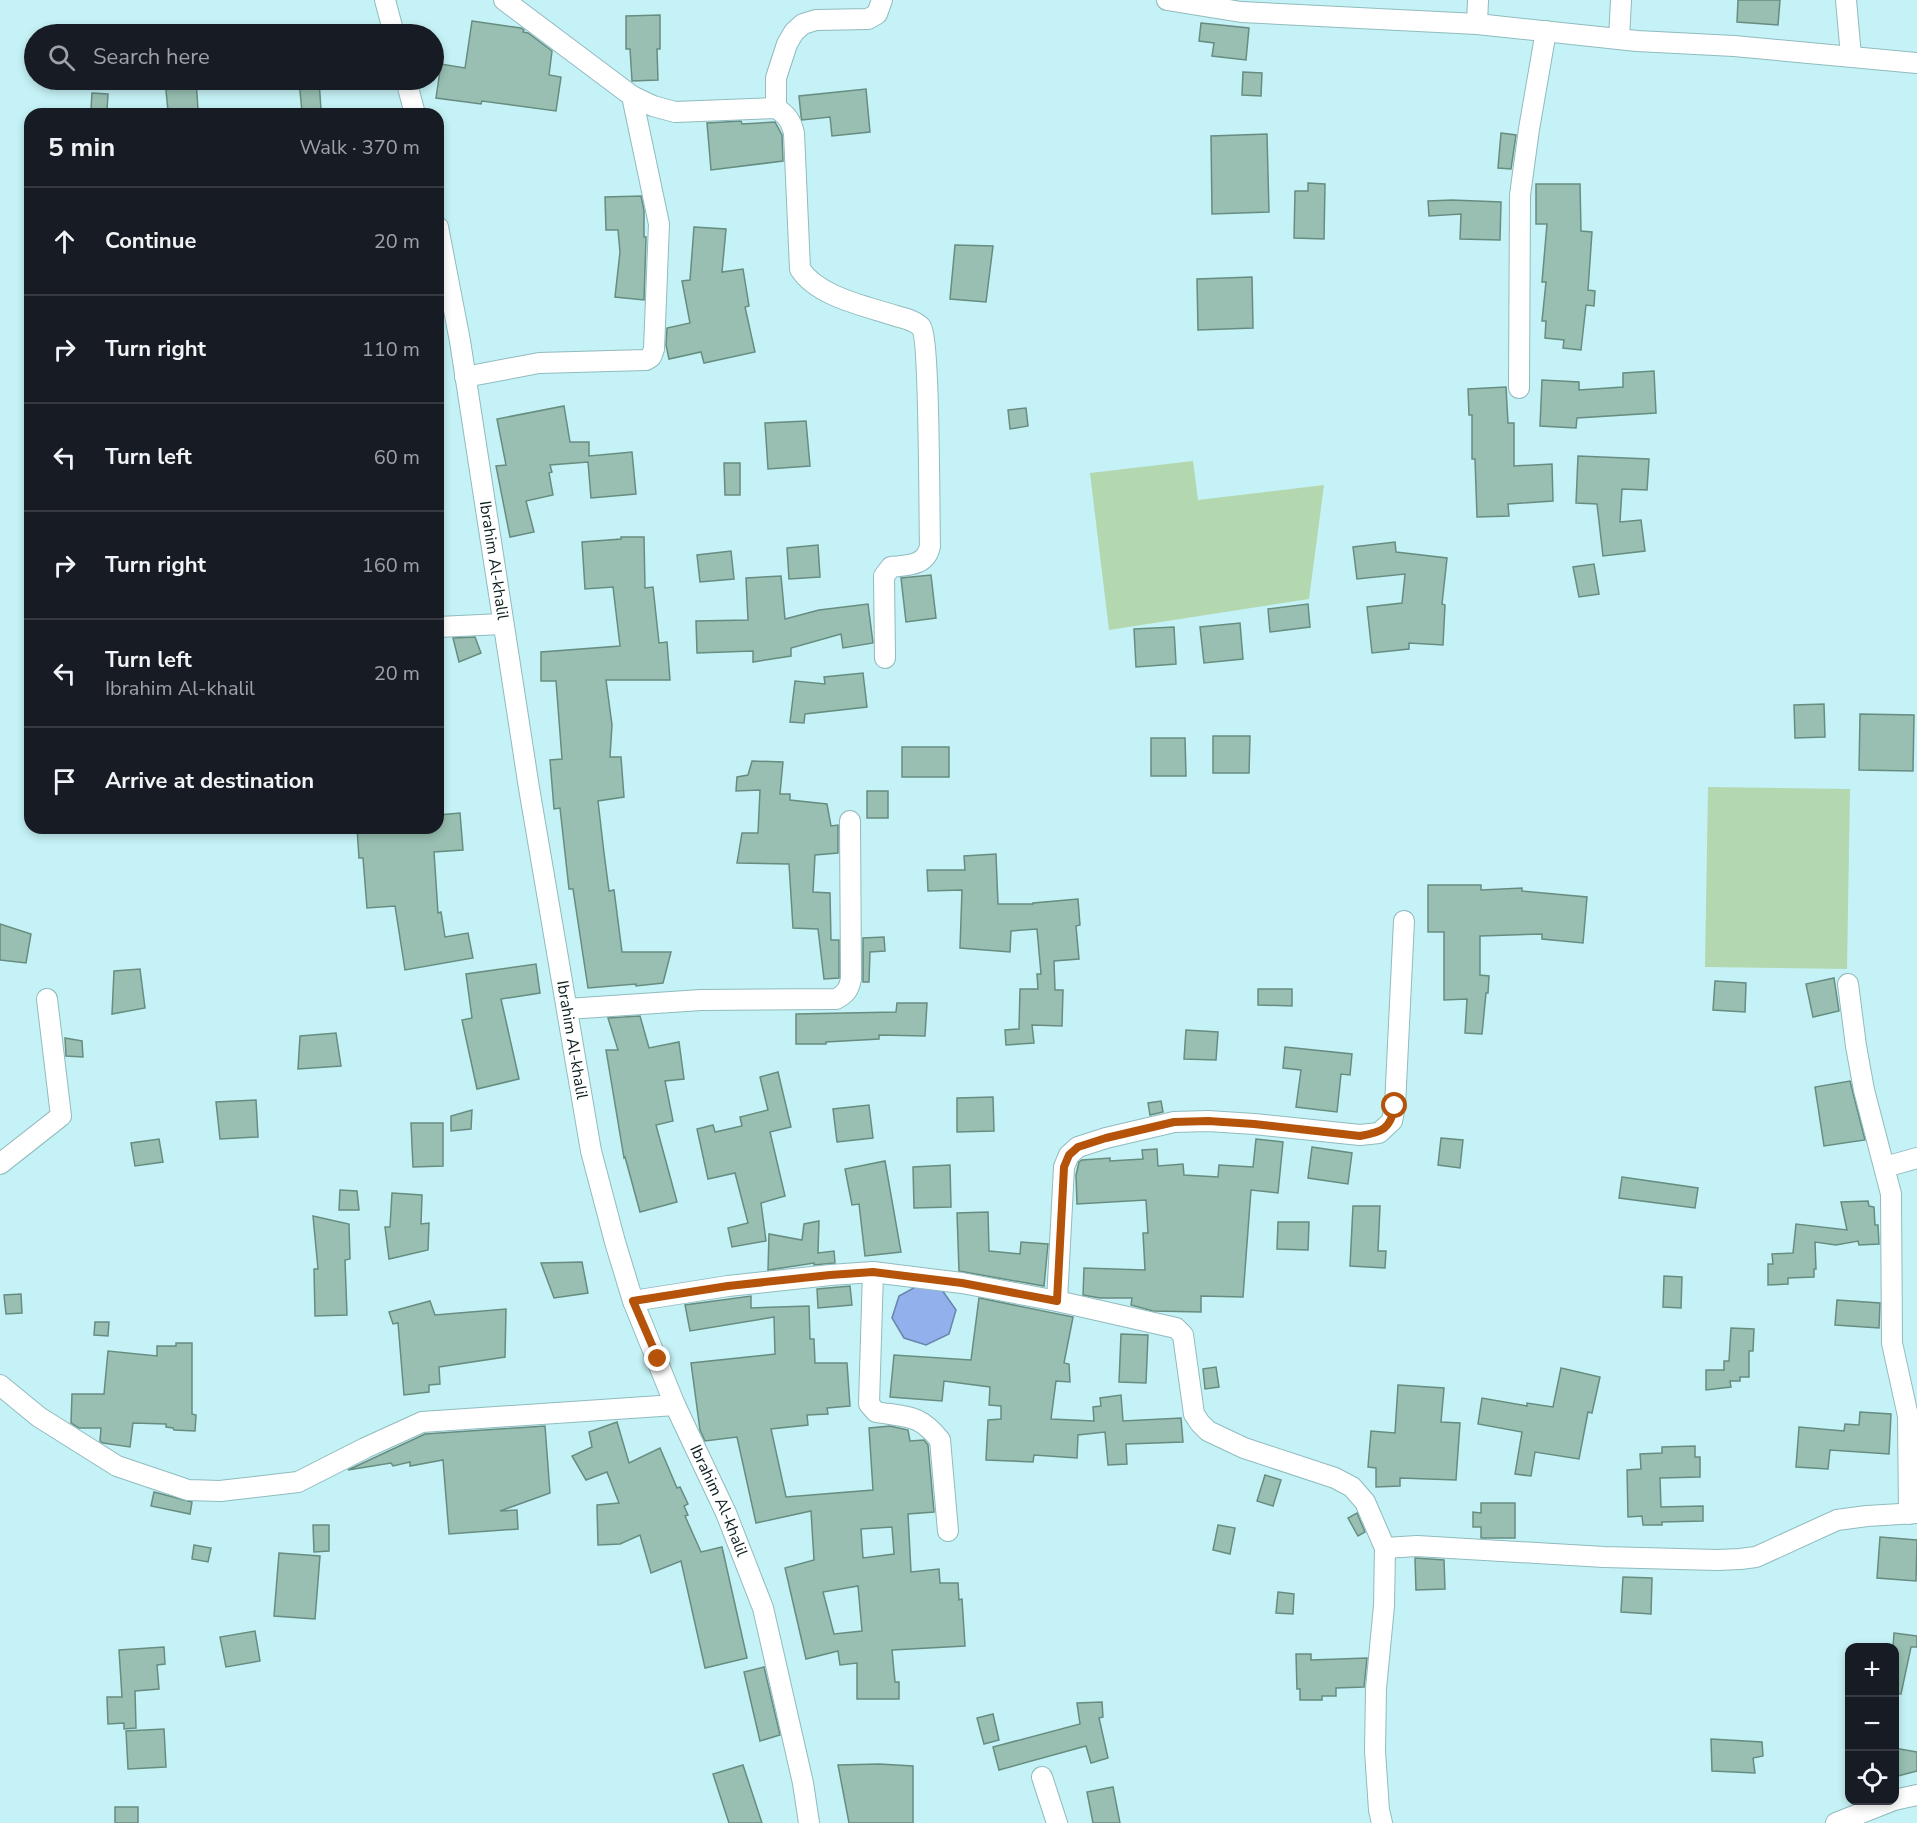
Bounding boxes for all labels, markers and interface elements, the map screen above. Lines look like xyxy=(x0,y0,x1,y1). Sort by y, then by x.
search box xyxy=(24,24,444,90)
icon: search xyxy=(45,41,78,74)
text: Search here xyxy=(93,42,210,72)
text: 5 min xyxy=(48,130,115,165)
text: Walk · 370 m xyxy=(300,134,420,161)
icon: ahead xyxy=(48,225,81,258)
text: Continue xyxy=(105,226,196,256)
text: 20 m xyxy=(374,228,420,255)
icon: right xyxy=(48,333,81,366)
text: Turn right xyxy=(105,334,206,364)
text: 110 m xyxy=(362,336,420,363)
icon: left xyxy=(48,441,81,474)
text: Turn left xyxy=(105,442,192,472)
text: 60 m xyxy=(374,444,420,471)
street label: Ibrahim Al-khalil xyxy=(474,499,514,622)
icon: right xyxy=(48,549,81,582)
text: Turn right xyxy=(105,550,206,580)
text: 160 m xyxy=(362,552,420,579)
text: Turn left xyxy=(105,645,192,675)
icon: left xyxy=(48,657,81,690)
text: 20 m xyxy=(374,660,420,687)
text: Ibrahim Al-khalil xyxy=(105,675,255,702)
icon: arrive xyxy=(48,765,81,798)
text: Arrive at destination xyxy=(105,766,314,796)
street label: Ibrahim Al-khalil xyxy=(551,979,593,1101)
route start xyxy=(1381,1092,1407,1118)
route end xyxy=(644,1345,670,1371)
street label: Ibrahim Al-khalil xyxy=(684,1441,753,1560)
map controls xyxy=(1845,1643,1899,1805)
button: + xyxy=(1845,1643,1899,1697)
button: − xyxy=(1845,1697,1899,1751)
button: locate xyxy=(1845,1751,1899,1805)

